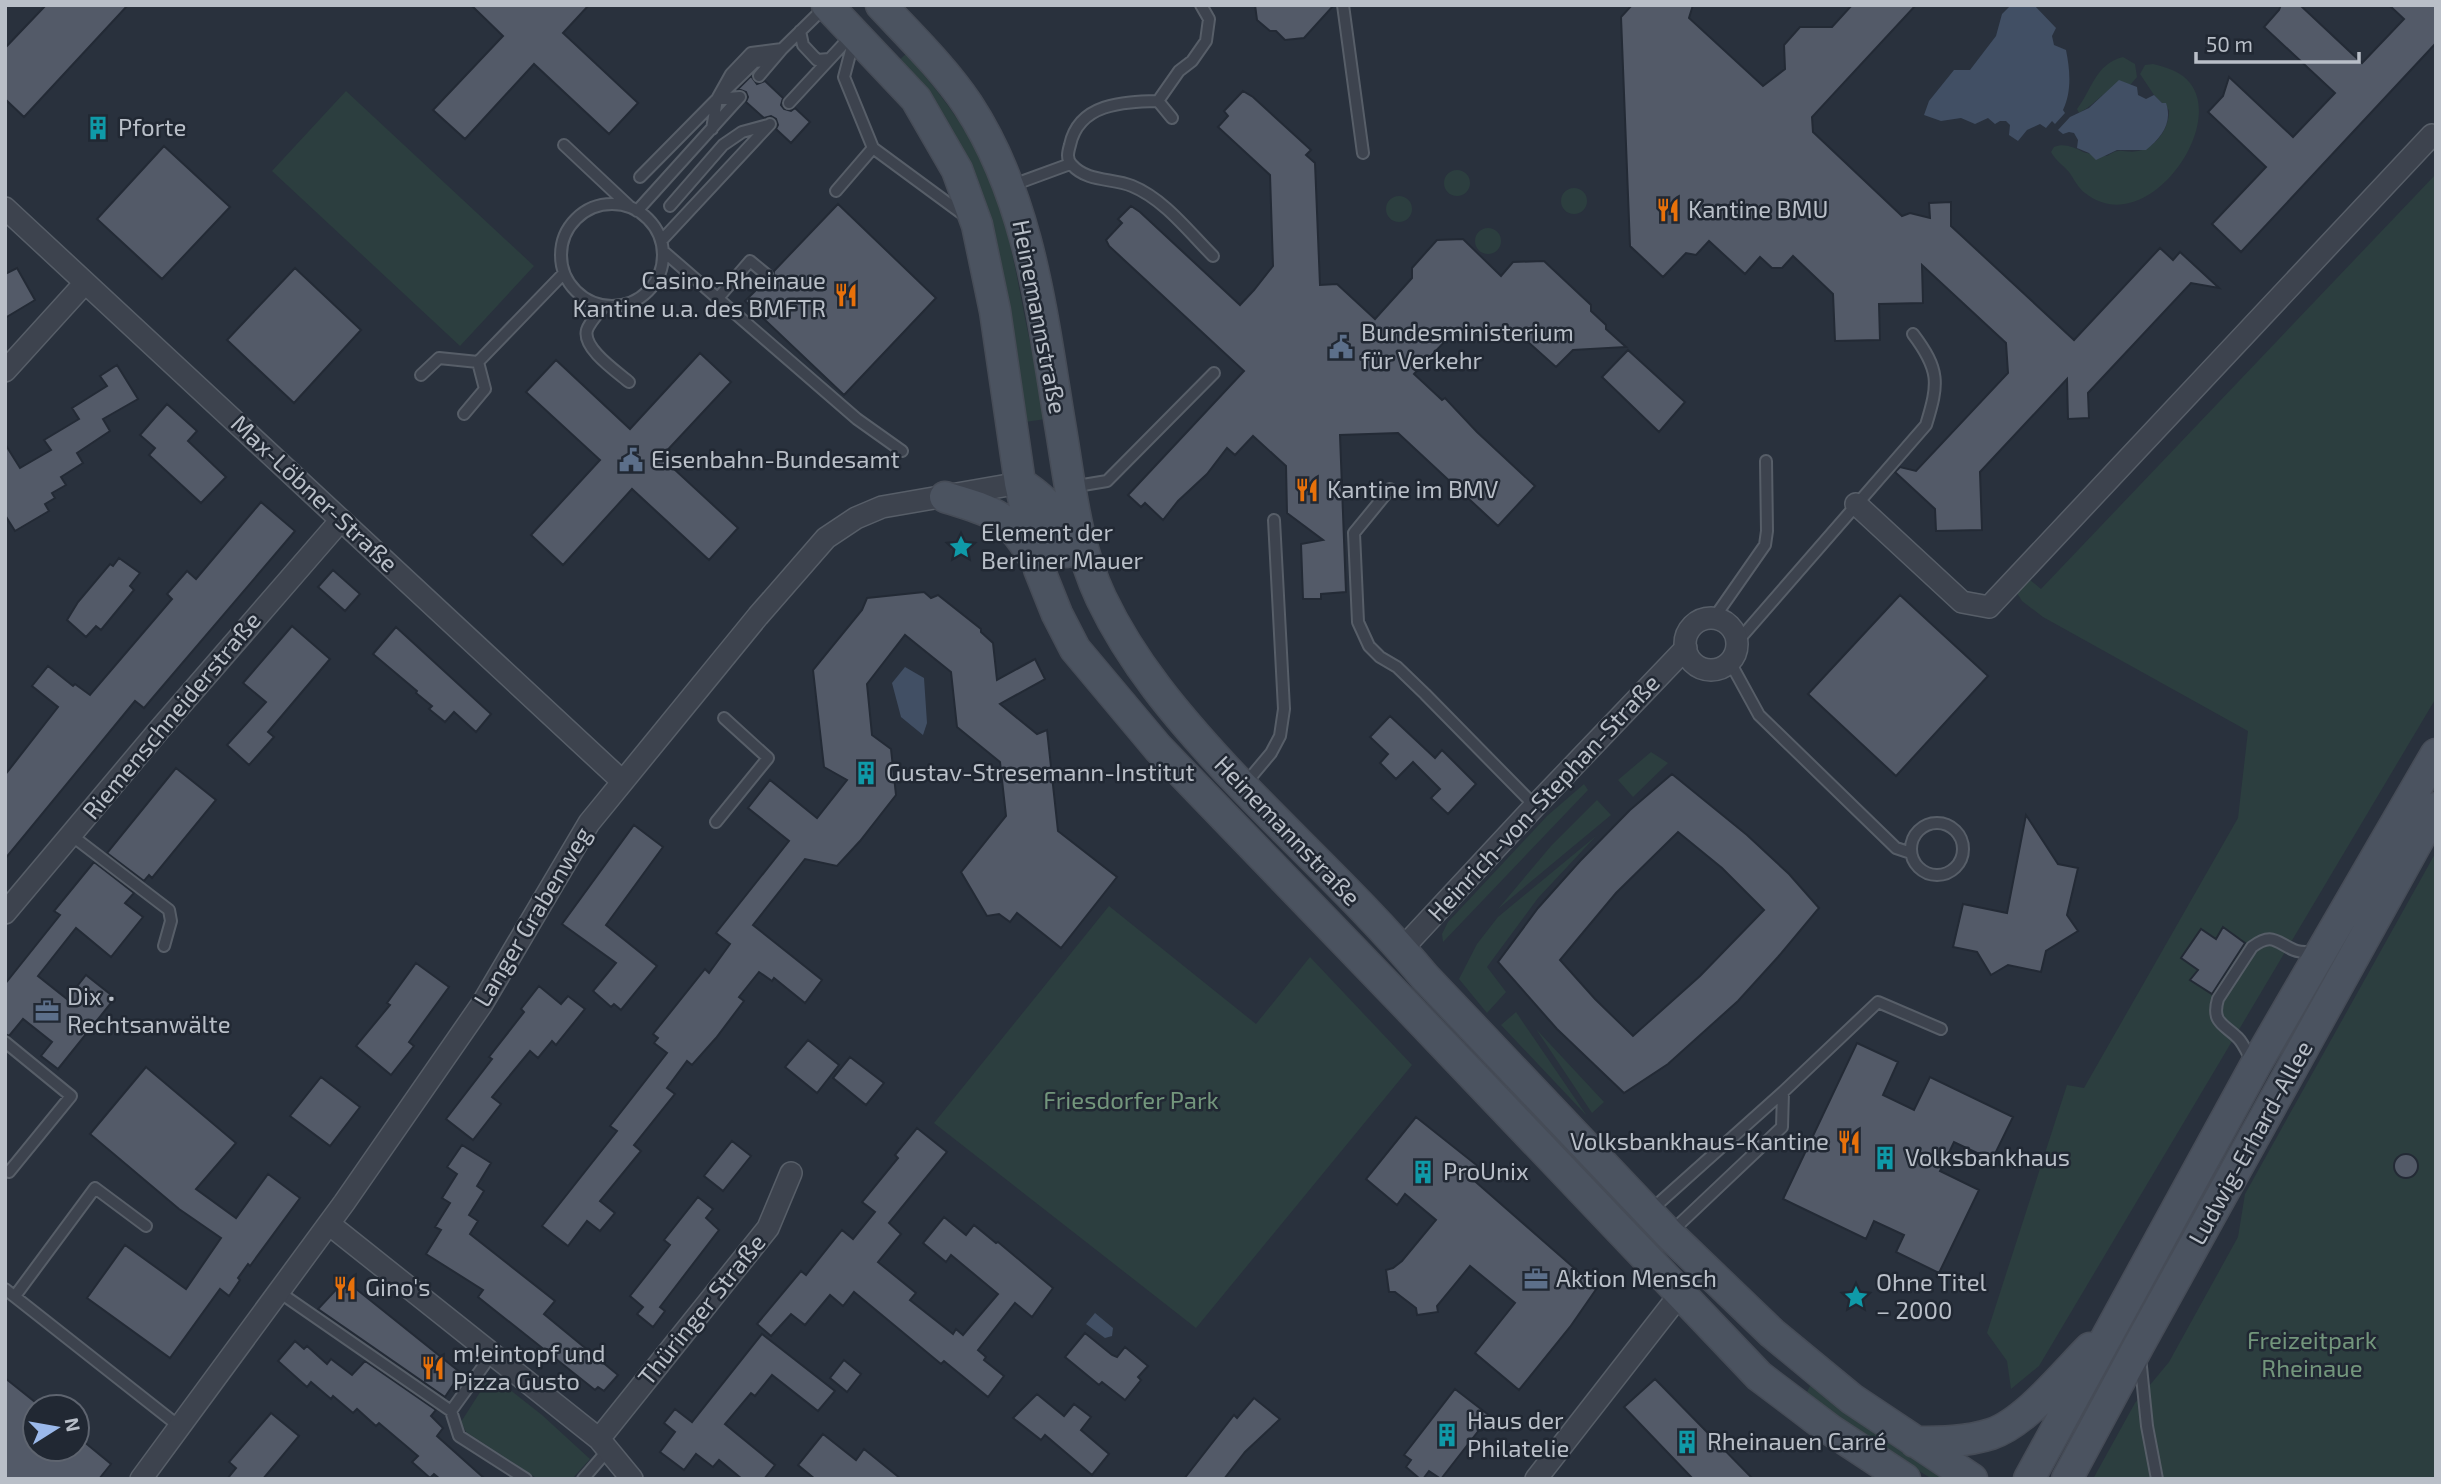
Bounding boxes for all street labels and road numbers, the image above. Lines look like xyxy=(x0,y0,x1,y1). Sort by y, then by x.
street label: Heinemannstraße xyxy=(1007,217,1074,416)
street label: Max-Löbner-Straße xyxy=(226,408,404,578)
street label: Riemenschneiderstraße xyxy=(76,605,266,825)
street label: Heinrich-von-Stephan-Straße xyxy=(1421,668,1665,926)
street label: Heinemannstraße xyxy=(1209,749,1367,911)
street label: Langer Grabenweg xyxy=(467,821,597,1011)
street label: Ludwig-Erhard-Allee xyxy=(2182,1035,2318,1249)
street label: Thüringer Straße xyxy=(631,1228,771,1390)

